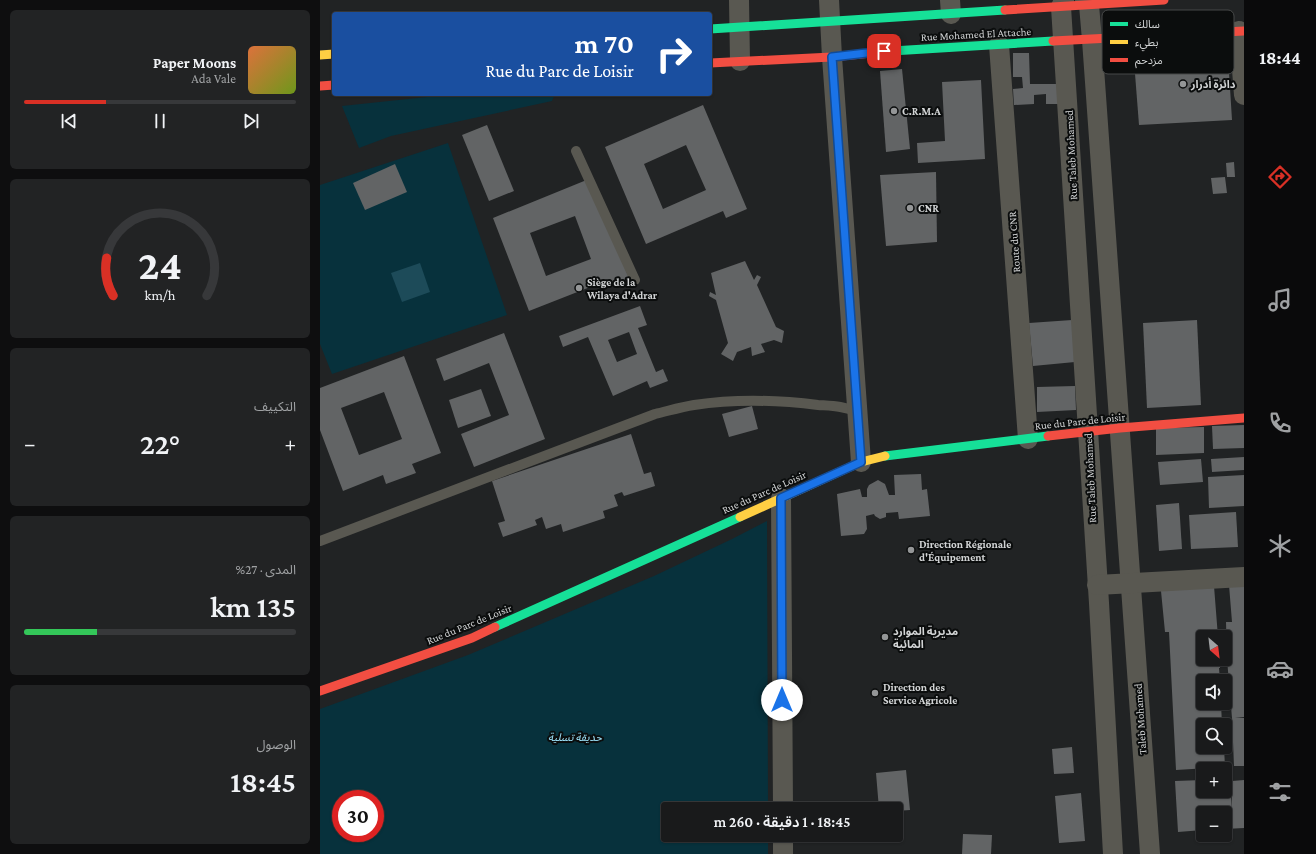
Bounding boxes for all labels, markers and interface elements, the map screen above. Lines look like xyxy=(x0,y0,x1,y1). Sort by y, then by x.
legend xyxy=(1102,10,1234,74)
text: سالك xyxy=(1135,18,1160,30)
street label: Rue Mohamed El Attache xyxy=(921,25,1032,43)
text: 70 m xyxy=(575,28,634,59)
icon: right xyxy=(648,28,700,80)
pin xyxy=(867,34,901,68)
text: بطيء xyxy=(1135,36,1158,52)
icon: arrive xyxy=(873,40,895,62)
text: 18:44 xyxy=(1259,48,1301,68)
text: مزدحم xyxy=(1135,54,1163,69)
text: Paper Moons xyxy=(153,55,236,71)
text: Rue du Parc de Loisir xyxy=(486,61,634,81)
text: Ada Vale xyxy=(191,71,236,86)
place label: دائرة أدرار xyxy=(1190,77,1236,91)
marker: دائرة أدرار xyxy=(1178,79,1188,89)
place label: C.R.M.A xyxy=(902,105,941,117)
marker: C.R.M.A xyxy=(889,106,899,116)
icon: previous xyxy=(58,110,80,132)
icon: pause xyxy=(149,110,171,132)
icon: next xyxy=(240,110,262,132)
street label: Rue Taleb Mohamed xyxy=(1063,110,1079,200)
icon: directions xyxy=(1266,163,1294,191)
place label: CNR xyxy=(918,202,939,214)
marker: CNR xyxy=(905,203,915,213)
street label: Route du CNR xyxy=(1006,210,1022,273)
text: 24 xyxy=(138,242,182,288)
place label: Siège de la Wilaya d'Adrar xyxy=(586,276,658,301)
marker: Siège de la Wilaya d'Adrar xyxy=(574,283,584,293)
icon: music xyxy=(1266,286,1294,314)
text: km/h xyxy=(145,287,176,303)
text: التكييف xyxy=(254,399,296,414)
icon: phone xyxy=(1266,409,1294,437)
street label: Rue du Parc de Loisir xyxy=(1034,410,1126,432)
text: 22° xyxy=(140,427,180,460)
text: − xyxy=(24,431,36,456)
text: + xyxy=(284,431,296,456)
street label: Rue Taleb Mohamed xyxy=(1082,433,1098,523)
street label: Rue du Parc de Loisir xyxy=(720,468,808,516)
icon: climate xyxy=(1266,532,1294,560)
place label: Direction Régionale d'Équipement xyxy=(919,538,1011,563)
marker: Direction Régionale d'Équipement xyxy=(906,545,916,555)
text: المدى · 27% xyxy=(236,562,296,577)
text: 135 km xyxy=(210,590,296,623)
street label: Rue du Parc de Loisir xyxy=(425,601,513,647)
place label: مديرية الموارد المائية xyxy=(893,625,958,651)
north arrow xyxy=(1196,630,1232,666)
map controls xyxy=(1196,630,1232,842)
marker: مديرية الموارد المائية xyxy=(880,632,890,642)
icon: car xyxy=(1266,655,1294,683)
button: sound xyxy=(1196,674,1232,710)
position arrow xyxy=(761,679,803,721)
place label: Direction des Service Agricole xyxy=(883,681,957,706)
street label: Taleb Mohamed xyxy=(1132,683,1148,755)
marker: Direction des Service Agricole xyxy=(870,688,880,698)
button: search xyxy=(1196,718,1232,754)
park label: حديقة تسلية xyxy=(548,731,602,744)
text: الوصول xyxy=(256,737,296,752)
button: + xyxy=(1196,762,1232,798)
text: 18:45 xyxy=(230,765,296,798)
icon: filters xyxy=(1266,778,1294,806)
speed limit sign: 30 xyxy=(332,790,384,842)
button: − xyxy=(1196,806,1232,842)
text: 18:45 · 1 دقيقة · 260 m xyxy=(714,814,850,830)

